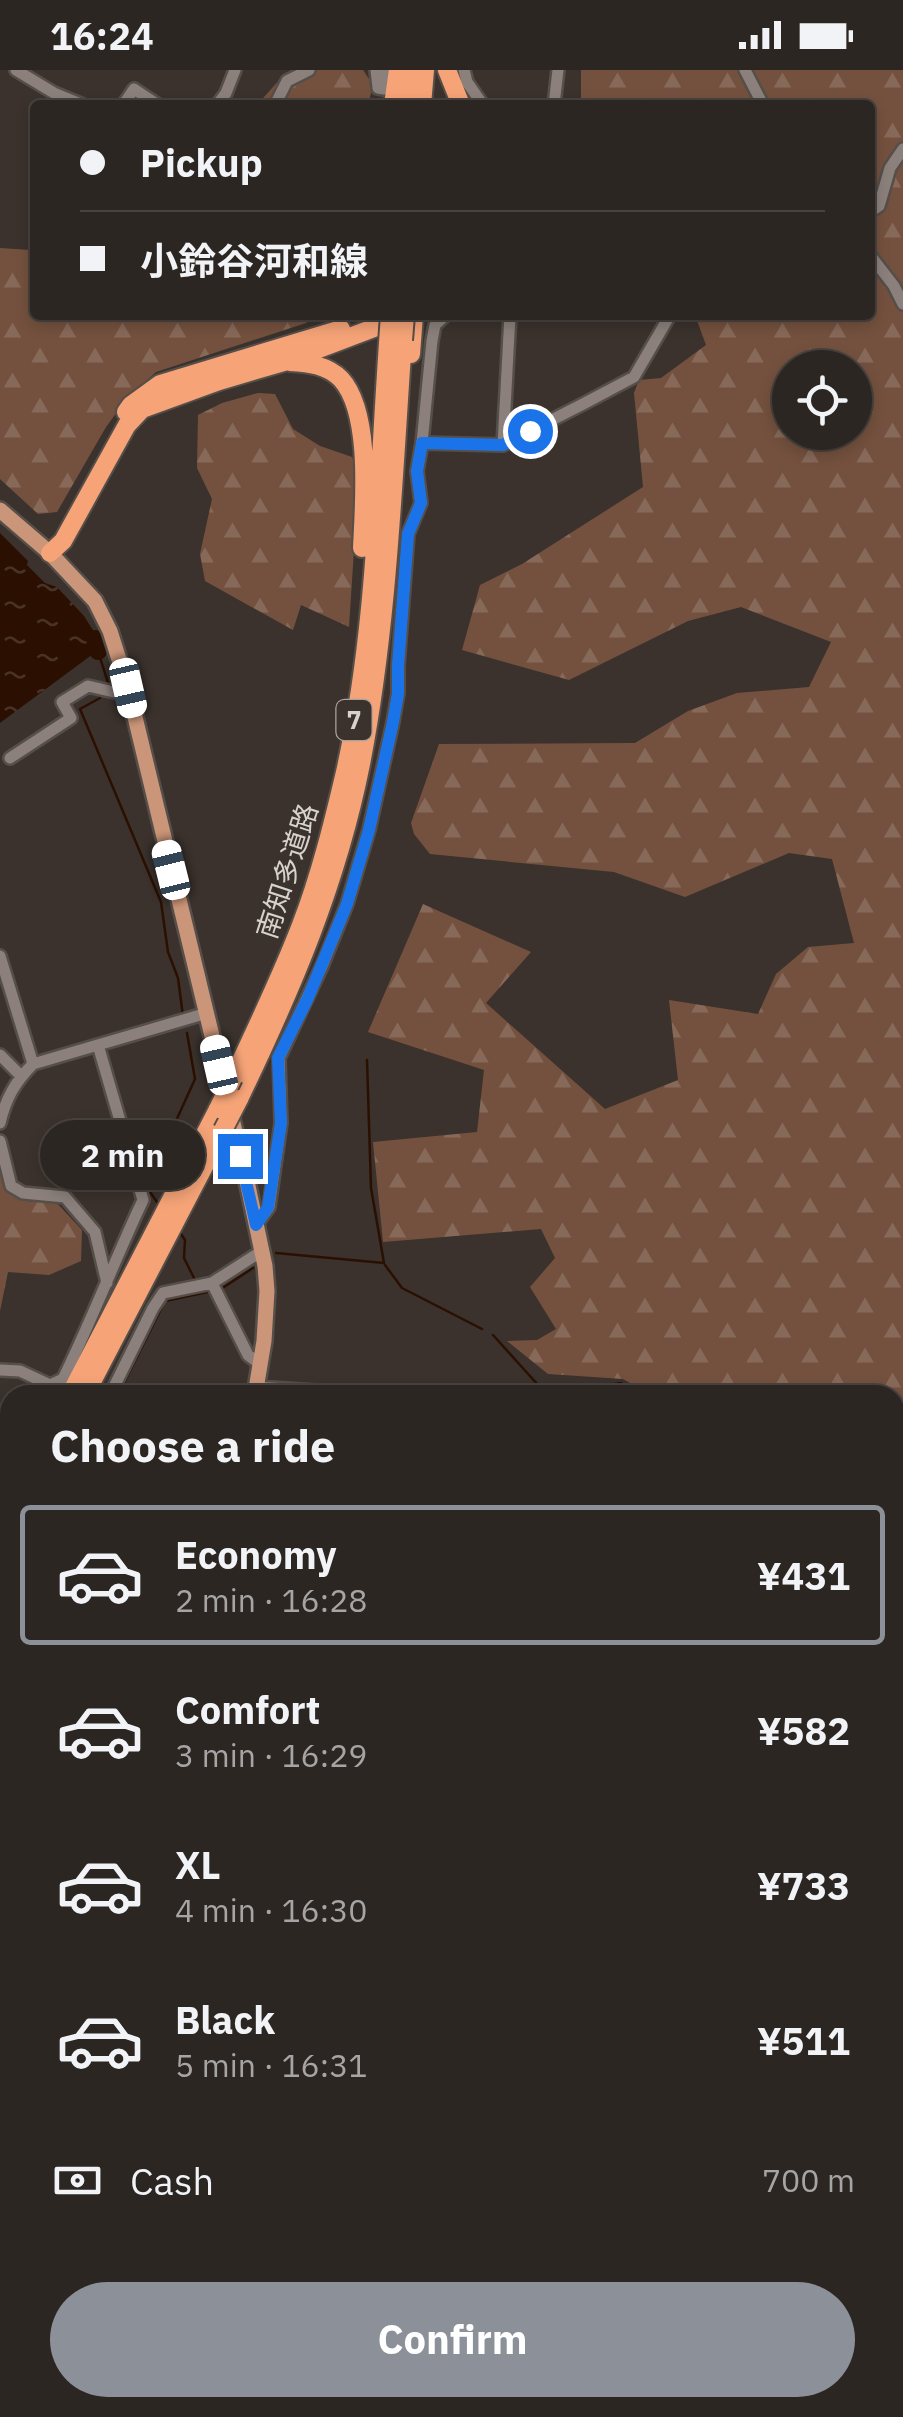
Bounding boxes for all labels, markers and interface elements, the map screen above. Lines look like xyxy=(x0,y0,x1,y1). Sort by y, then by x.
text: 16:24 xyxy=(50,11,154,60)
text: Pickup xyxy=(140,138,263,187)
text: 小鈴谷河和線 xyxy=(140,236,368,285)
map controls xyxy=(772,350,872,450)
button: locate xyxy=(772,350,872,450)
route start xyxy=(508,409,553,454)
car xyxy=(107,655,149,721)
road number: 7 xyxy=(336,700,372,740)
street label: 南知多道路 xyxy=(247,799,326,943)
car xyxy=(149,837,193,903)
car xyxy=(198,1032,240,1098)
callout: 2 min xyxy=(40,1121,205,1191)
text: 2 min xyxy=(81,1134,164,1176)
route end xyxy=(218,1134,263,1179)
text: Choose a ride xyxy=(50,1416,335,1474)
icon: car xyxy=(55,1530,145,1620)
text: Economy xyxy=(175,1530,337,1579)
text: ¥431 xyxy=(757,1551,850,1600)
text: 2 min · 16:28 xyxy=(175,1579,368,1621)
icon: car xyxy=(55,1685,145,1775)
text: Comfort xyxy=(175,1685,320,1734)
text: ¥582 xyxy=(757,1706,850,1755)
text: 3 min · 16:29 xyxy=(175,1734,368,1776)
icon: car xyxy=(55,1840,145,1930)
text: XL xyxy=(175,1840,221,1889)
text: ¥733 xyxy=(757,1861,850,1910)
text: 4 min · 16:30 xyxy=(175,1889,368,1931)
icon: car xyxy=(55,1995,145,2085)
text: Black xyxy=(175,1995,275,2044)
text: ¥511 xyxy=(757,2016,850,2065)
text: 5 min · 16:31 xyxy=(175,2044,368,2086)
icon: cash xyxy=(50,2153,105,2208)
text: Cash xyxy=(130,2156,214,2205)
text: 700 m xyxy=(762,2159,855,2201)
button: Confirm xyxy=(50,2282,855,2397)

